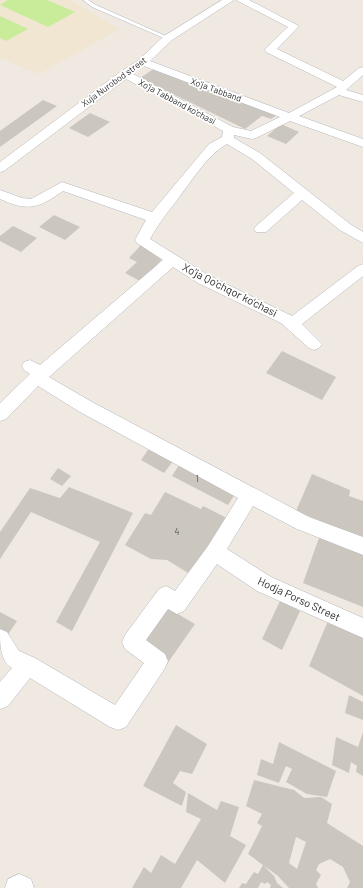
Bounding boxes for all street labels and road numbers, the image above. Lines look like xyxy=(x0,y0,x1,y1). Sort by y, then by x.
street label: Xuja Nurobod street xyxy=(79,54,148,109)
street label: Xo'ja Tabband xyxy=(189,75,243,104)
street label: Xo'ja Tabband ko'chasi xyxy=(137,77,218,127)
street label: Xo'ja Qo'chqor ko'chasi xyxy=(181,260,280,319)
street label: Hodja Porso Street xyxy=(256,574,343,623)

